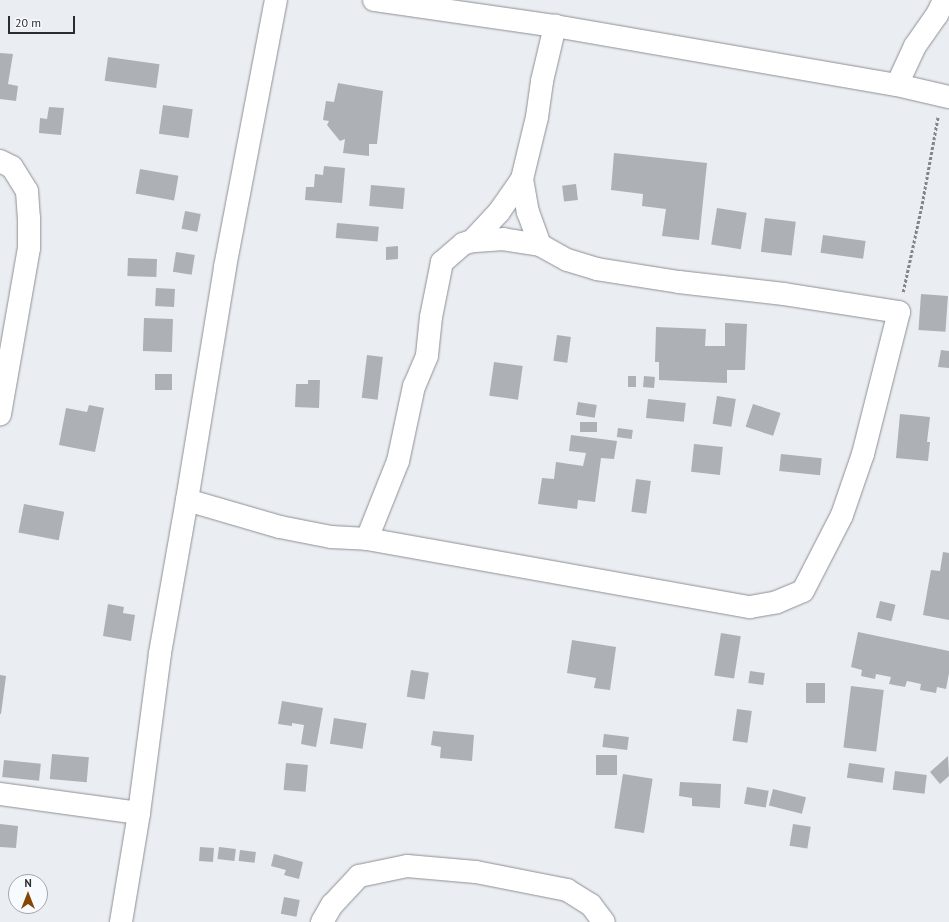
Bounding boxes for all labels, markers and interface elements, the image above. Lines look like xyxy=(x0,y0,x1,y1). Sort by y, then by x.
scale bar xyxy=(10,8,77,34)
text: 20 m xyxy=(15,15,41,30)
north arrow xyxy=(8,874,48,914)
text: N xyxy=(24,876,32,890)

